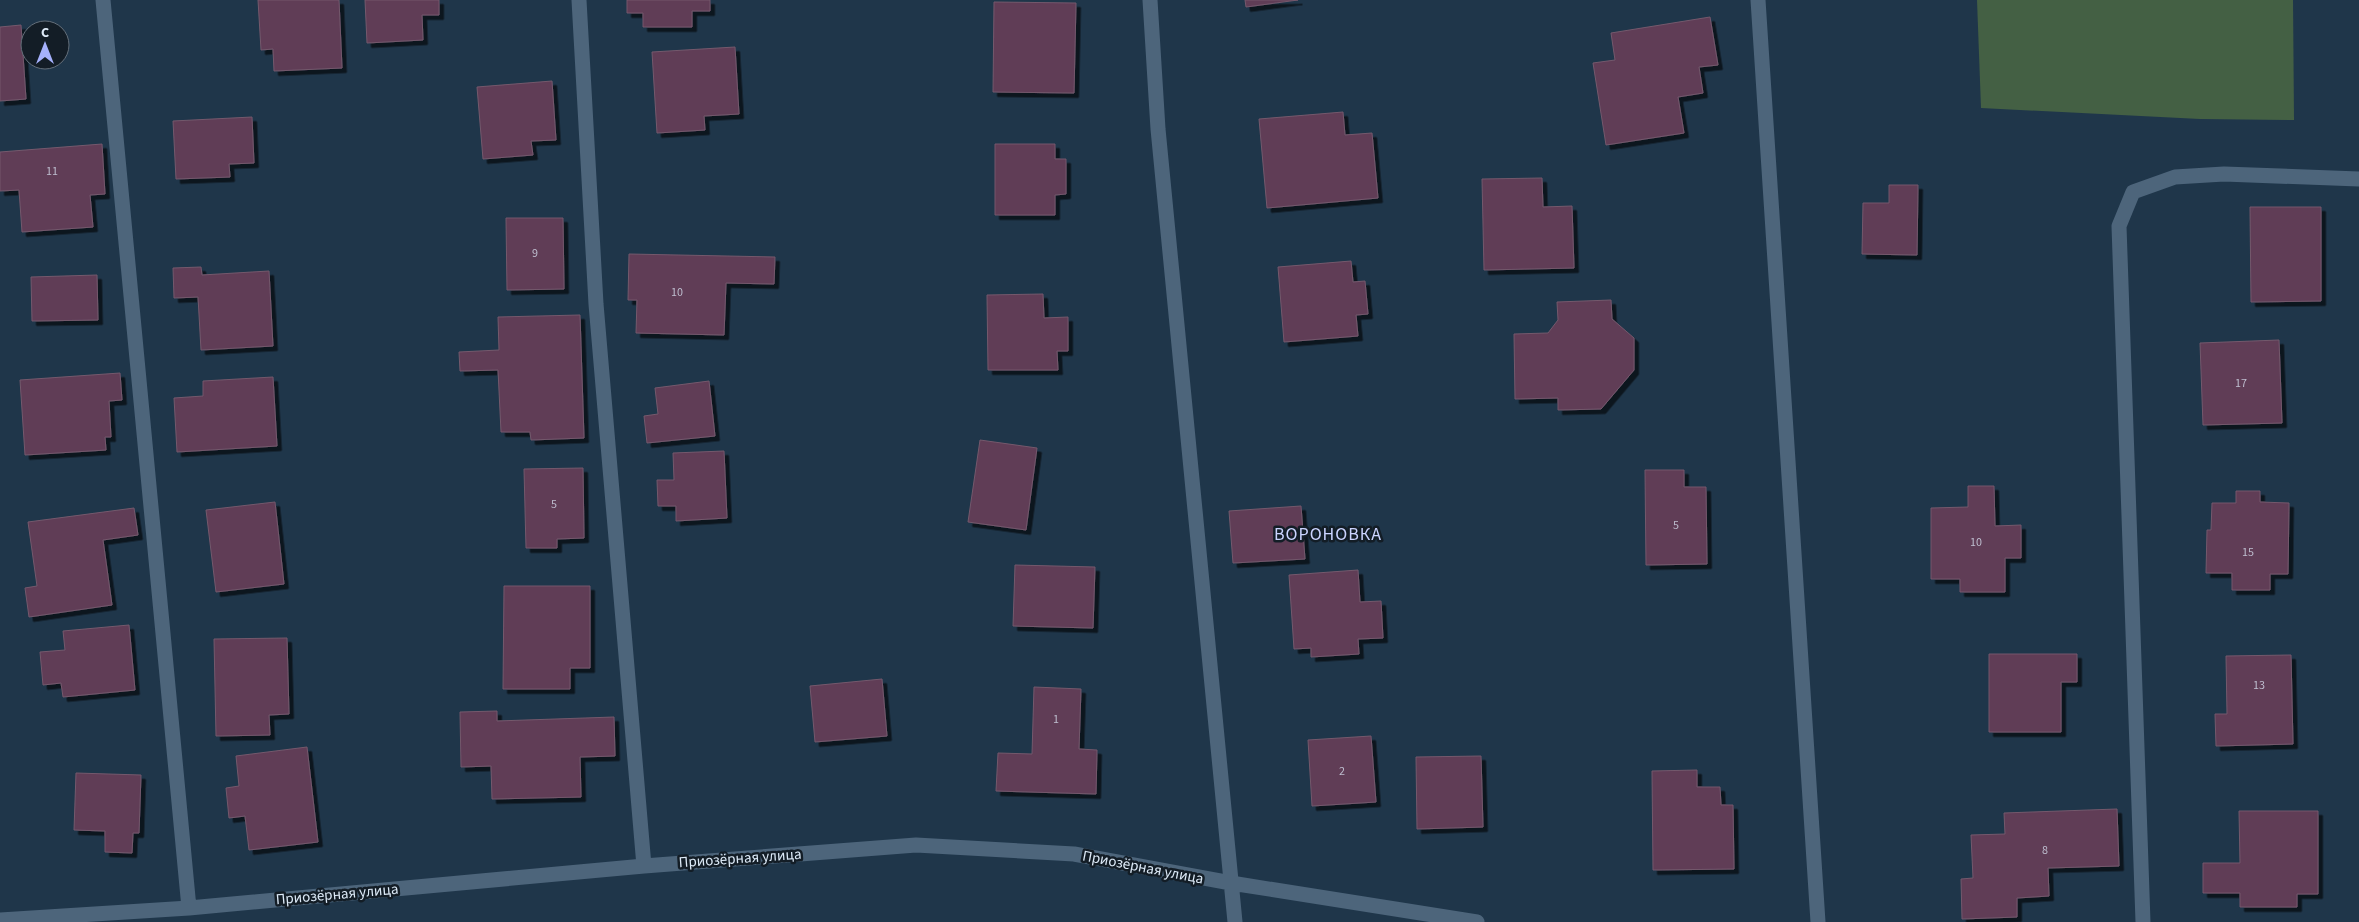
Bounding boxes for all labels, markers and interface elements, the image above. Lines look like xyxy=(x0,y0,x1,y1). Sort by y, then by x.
north arrow xyxy=(20,20,70,70)
text: С xyxy=(41,23,49,43)
house number: 11 xyxy=(46,163,58,180)
house number: 9 xyxy=(532,245,538,262)
house number: 10 xyxy=(671,284,683,301)
house number: 17 xyxy=(2235,375,2247,392)
house number: 5 xyxy=(551,496,557,513)
house number: 5 xyxy=(1673,517,1679,534)
district label: ВОРОНОВКА xyxy=(1274,522,1382,547)
house number: 10 xyxy=(1970,534,1982,551)
house number: 15 xyxy=(2242,544,2254,561)
house number: 13 xyxy=(2253,677,2265,694)
house number: 1 xyxy=(1053,711,1059,728)
house number: 2 xyxy=(1339,763,1345,780)
house number: 8 xyxy=(2042,842,2048,859)
street label: Приозёрная улица xyxy=(678,844,802,873)
street label: Приозёрная улица xyxy=(1081,845,1205,890)
street label: Приозёрная улица xyxy=(275,879,399,910)

